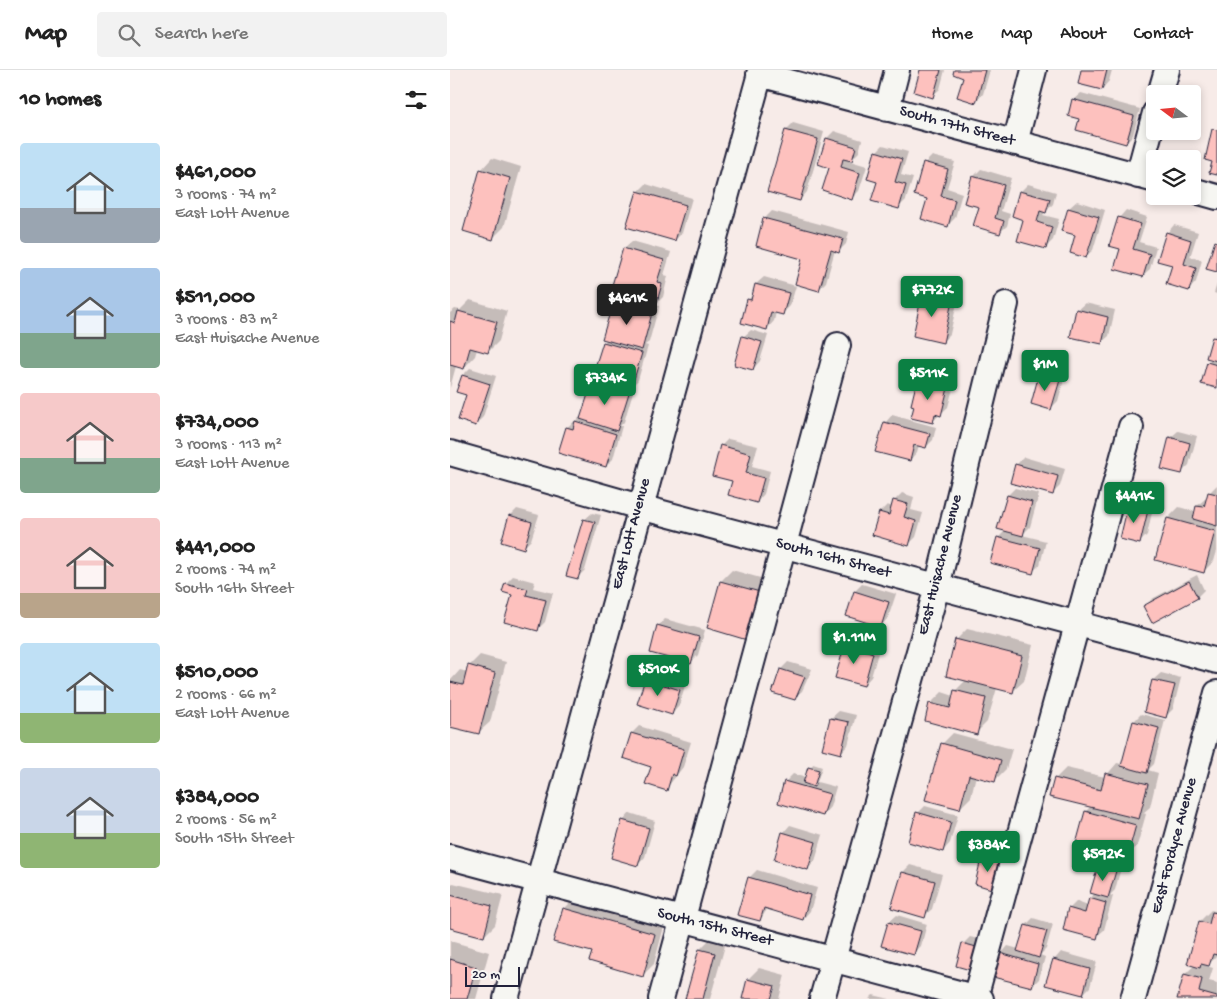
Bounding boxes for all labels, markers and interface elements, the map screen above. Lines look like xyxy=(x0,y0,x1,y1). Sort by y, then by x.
search box xyxy=(97,12,447,57)
text: Map xyxy=(25,20,67,49)
icon: search xyxy=(115,21,143,49)
text: Search here xyxy=(155,23,248,46)
text: Home xyxy=(931,24,973,45)
text: Map xyxy=(1001,24,1032,45)
text: About xyxy=(1060,24,1106,45)
text: Contact xyxy=(1134,24,1192,45)
north arrow xyxy=(1146,85,1201,140)
map controls xyxy=(1146,85,1201,205)
icon: filters xyxy=(402,86,430,114)
text: 10 homes xyxy=(20,88,101,113)
street label: South 17th Street xyxy=(897,102,1018,152)
button: layers xyxy=(1146,150,1201,205)
text: $461,000 xyxy=(175,161,256,186)
icon: home xyxy=(60,163,120,223)
text: 3 rooms · 74 m² xyxy=(175,186,277,205)
text: East Lott Avenue xyxy=(175,205,289,224)
pin: $772K xyxy=(897,276,967,318)
text: $772K xyxy=(912,282,952,301)
pin: $461K xyxy=(592,284,662,326)
text: $511,000 xyxy=(175,286,255,311)
icon: home xyxy=(60,288,120,348)
text: $461K xyxy=(608,290,646,309)
text: 3 rooms · 83 m² xyxy=(175,311,278,330)
text: East Huisache Avenue xyxy=(175,330,319,349)
pin: $1M xyxy=(1021,350,1069,392)
text: $1M xyxy=(1033,356,1057,375)
pin: $511K xyxy=(893,358,963,401)
pin: $734K xyxy=(570,364,640,406)
text: $511K xyxy=(909,365,947,384)
text: $734K xyxy=(585,370,625,389)
text: $734,000 xyxy=(175,411,259,436)
icon: home xyxy=(60,413,120,473)
text: 3 rooms · 113 m² xyxy=(175,436,282,455)
text: East Lott Avenue xyxy=(175,455,289,474)
street label: East Lott Avenue xyxy=(608,476,656,592)
pin: $441K xyxy=(1099,482,1169,524)
text: $441K xyxy=(1115,488,1153,507)
street label: East Huisache Avenue xyxy=(914,492,968,637)
street label: South 16th Street xyxy=(773,535,894,584)
text: $441,000 xyxy=(175,536,255,561)
icon: home xyxy=(60,538,120,598)
text: 2 rooms · 74 m² xyxy=(175,561,276,580)
text: South 16th Street xyxy=(175,580,293,599)
pin: $1.11M xyxy=(813,622,895,665)
text: $1.11M xyxy=(833,629,875,648)
pin: $510K xyxy=(623,654,693,697)
text: $510,000 xyxy=(175,661,258,686)
text: $510K xyxy=(638,661,678,680)
icon: home xyxy=(60,663,120,723)
text: 2 rooms · 66 m² xyxy=(175,686,276,705)
text: East Lott Avenue xyxy=(175,705,289,724)
street label: East Fordyce Avenue xyxy=(1148,775,1202,916)
text: $384,000 xyxy=(175,786,259,811)
icon: home xyxy=(60,788,120,848)
text: 2 rooms · 56 m² xyxy=(175,811,277,830)
text: South 15th Street xyxy=(175,830,294,849)
pin: $384K xyxy=(953,830,1023,873)
text: $384K xyxy=(968,837,1008,856)
pin: $592K xyxy=(1068,840,1138,882)
text: $592K xyxy=(1083,846,1123,865)
street label: South 15th Street xyxy=(655,904,776,952)
scale bar xyxy=(465,964,520,987)
text: 20 m xyxy=(472,967,500,984)

